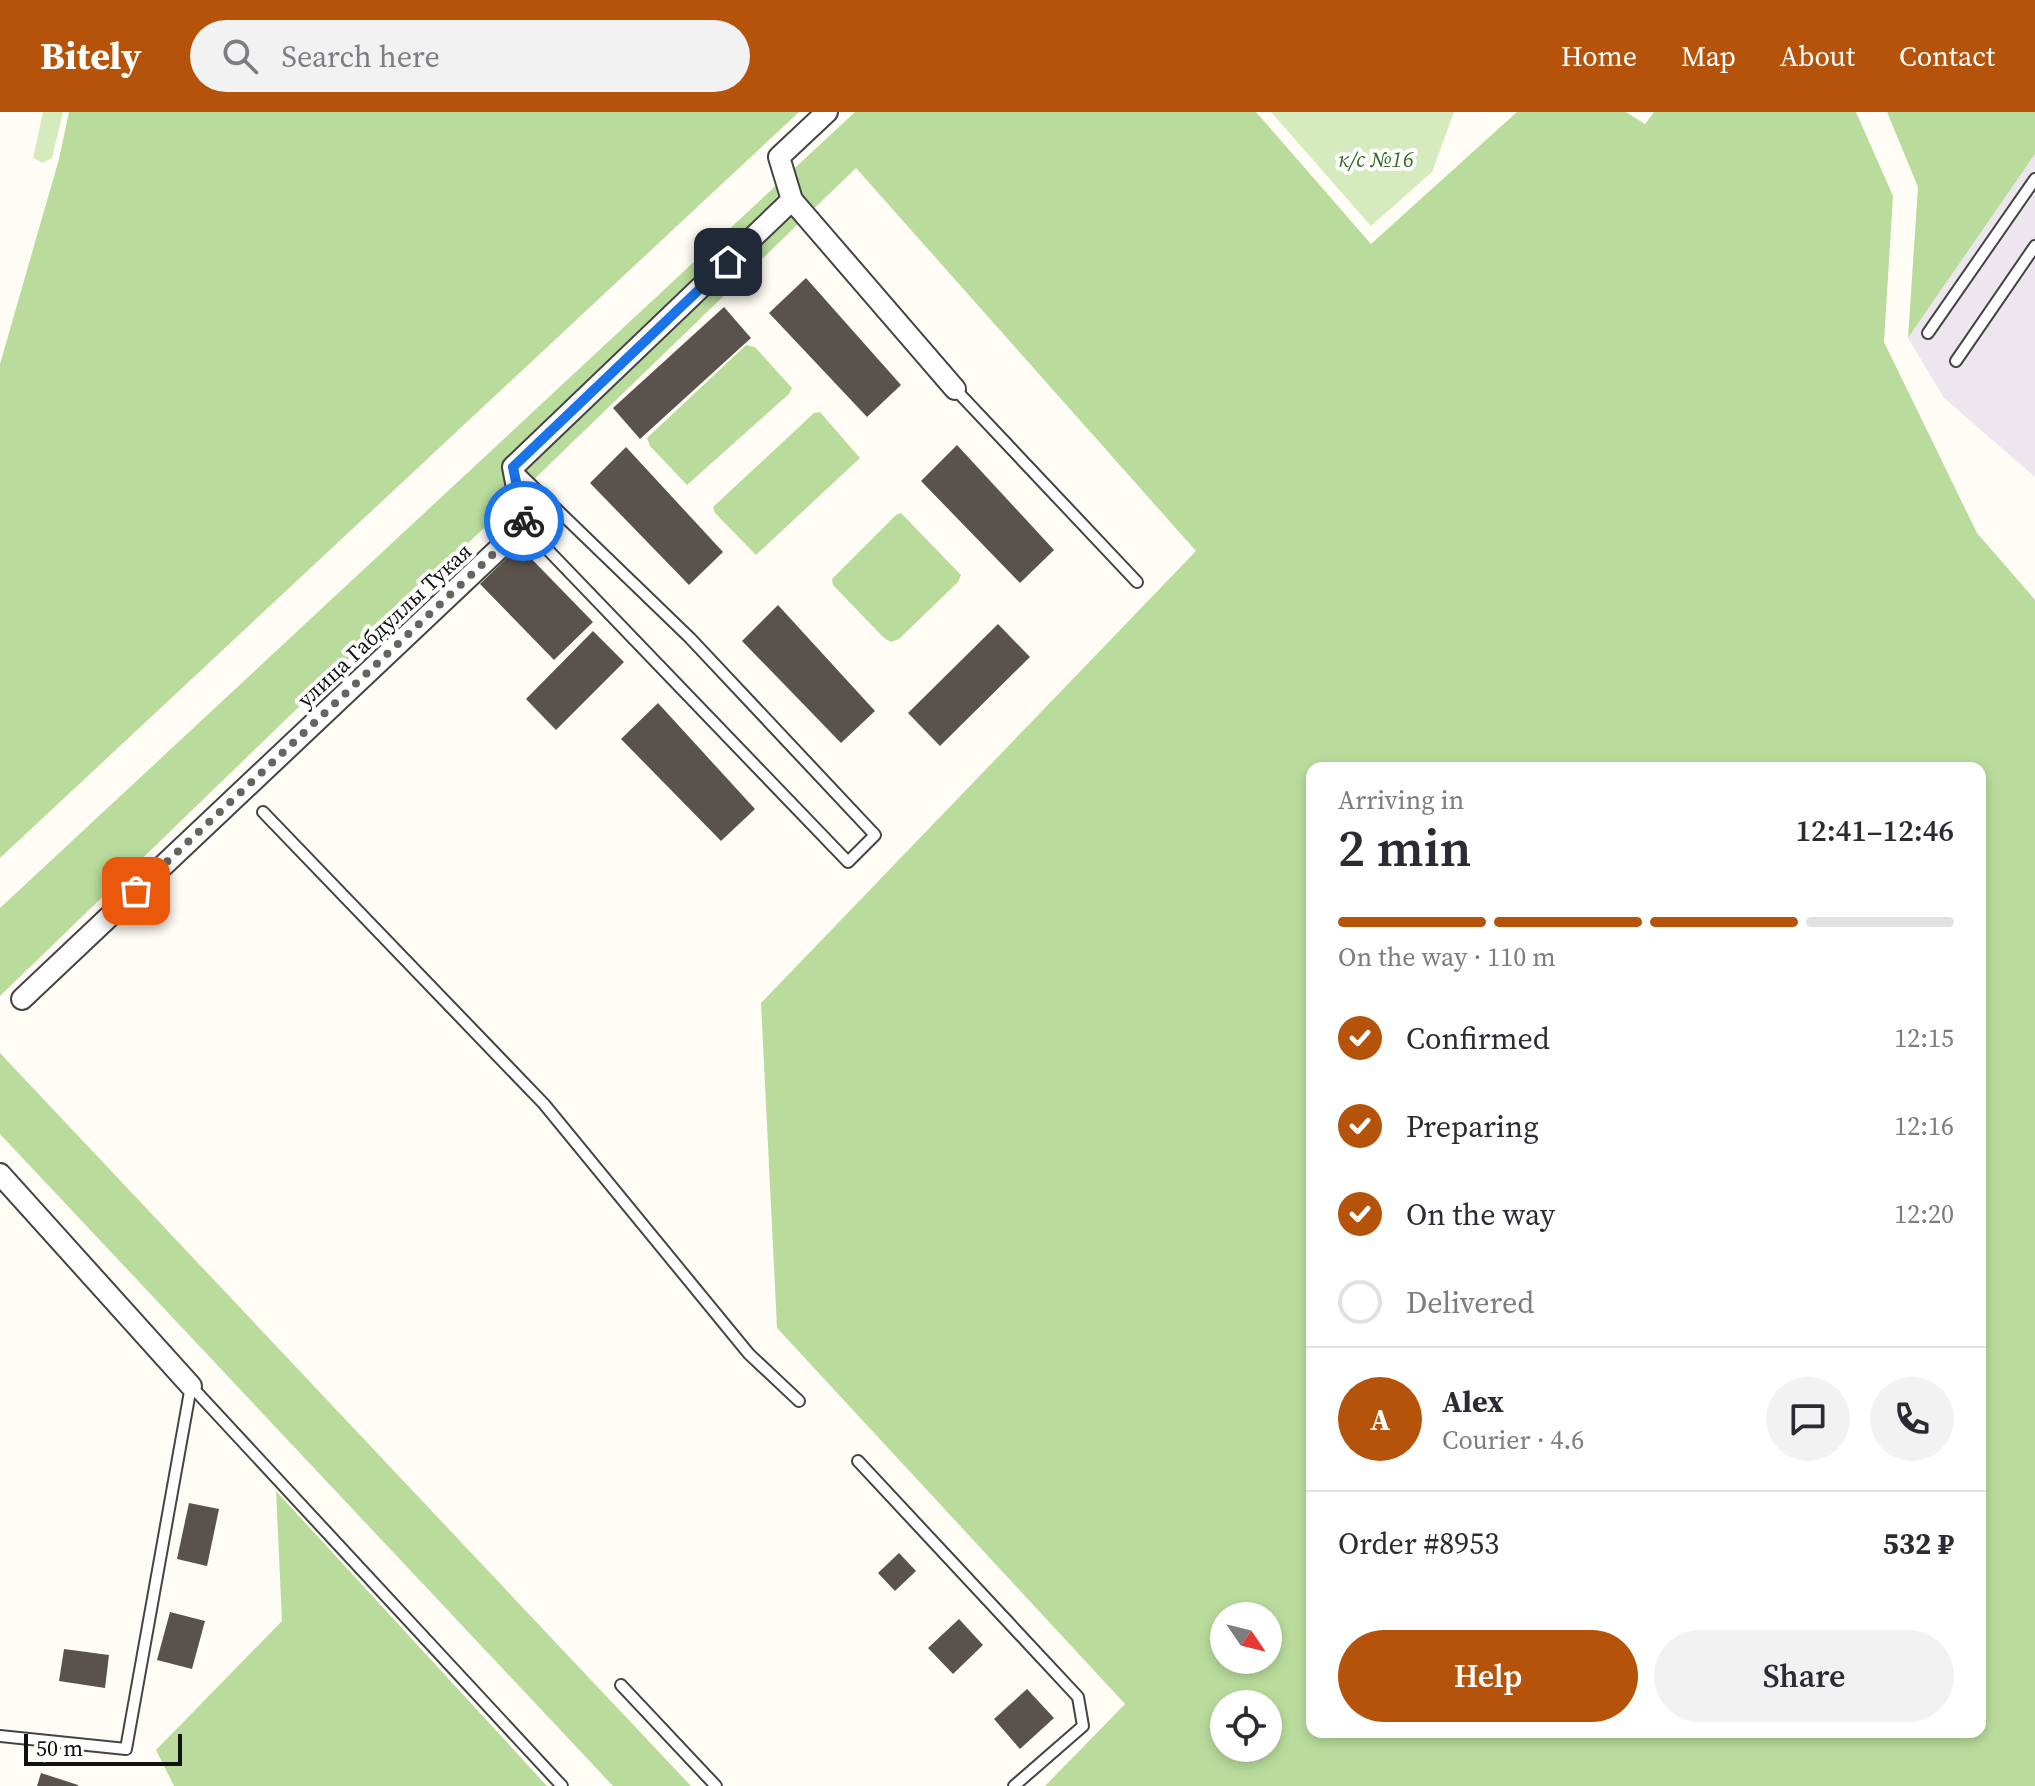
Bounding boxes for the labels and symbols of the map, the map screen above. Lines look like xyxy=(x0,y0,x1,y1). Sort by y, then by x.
park label: к/с №16 xyxy=(1338,144,1415,174)
pin xyxy=(694,228,762,296)
courier xyxy=(484,481,564,561)
street label: улица Габдуллы Тукая xyxy=(290,536,478,714)
pin xyxy=(102,857,170,925)
north arrow xyxy=(1210,1602,1282,1674)
scale bar xyxy=(24,1730,182,1766)

